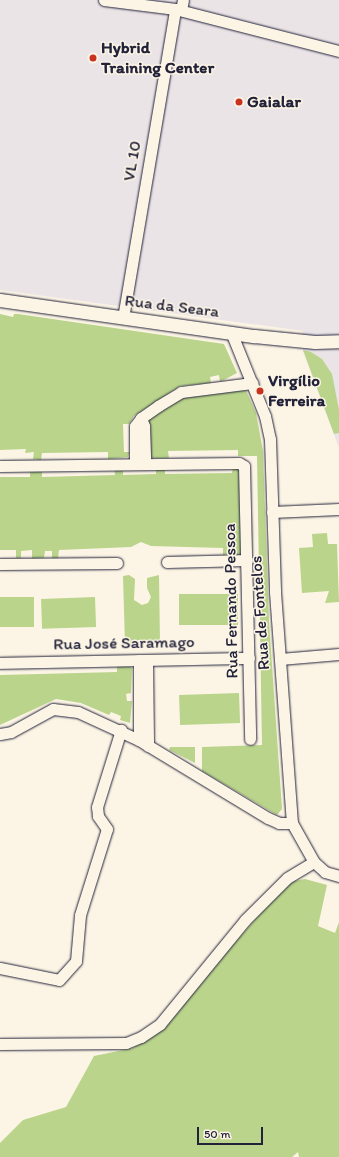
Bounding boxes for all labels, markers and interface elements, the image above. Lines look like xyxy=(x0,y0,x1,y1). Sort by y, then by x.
place label: Hybrid Training Center xyxy=(101,38,215,78)
marker: Hybrid Training Center xyxy=(88,53,98,63)
place label: Gaialar xyxy=(247,92,301,112)
marker: Gaialar xyxy=(234,97,244,107)
street label: VL 10 xyxy=(118,139,146,183)
street label: Rua da Seara xyxy=(123,290,221,322)
place label: Virgílio Ferreira xyxy=(268,371,325,411)
marker: Virgílio Ferreira xyxy=(255,386,265,396)
street label: Rua Fernando Pessoa xyxy=(219,524,243,678)
street label: Rua de Fontelos xyxy=(246,555,274,671)
street label: Rua José Saramago xyxy=(53,632,195,654)
scale bar xyxy=(199,1119,265,1145)
text: 50 m xyxy=(204,1127,230,1141)

